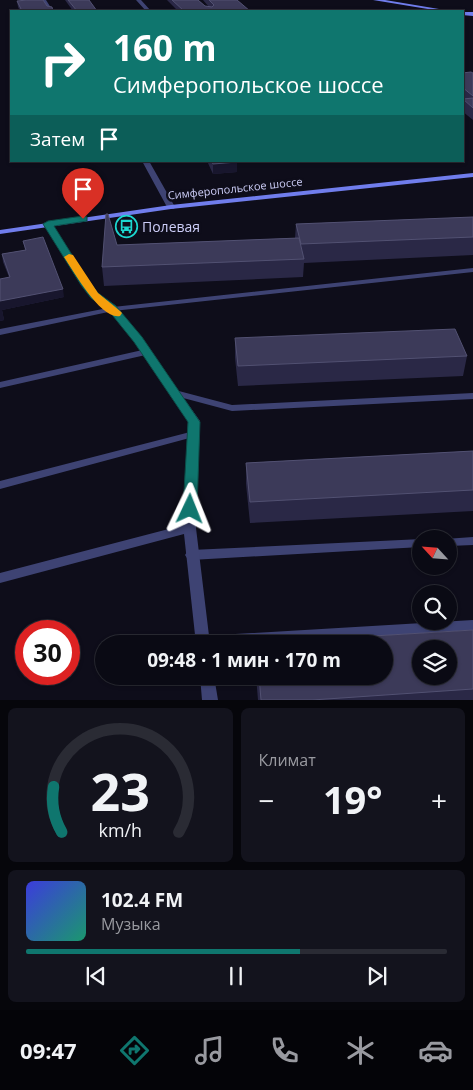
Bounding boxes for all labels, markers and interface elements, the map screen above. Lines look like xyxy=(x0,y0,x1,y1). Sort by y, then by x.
text: 160 m xyxy=(113,24,217,71)
icon: right xyxy=(30,30,95,95)
text: Симферопольское шоссе xyxy=(113,69,384,99)
icon: arrive xyxy=(95,125,123,153)
text: Затем xyxy=(30,126,85,152)
pin xyxy=(62,168,104,219)
street label: Симферопольское шоссе xyxy=(167,173,303,203)
icon: arrive xyxy=(69,175,97,203)
bus stop icon: Полевая xyxy=(114,214,138,238)
place label: Полевая xyxy=(142,217,200,236)
position arrow xyxy=(163,482,215,534)
north arrow xyxy=(412,530,458,575)
map controls xyxy=(412,530,457,685)
button: search xyxy=(412,585,457,630)
speed limit sign: 30 xyxy=(15,620,80,685)
button: layers xyxy=(412,640,457,685)
text: 09:48 · 1 мин · 170 m xyxy=(147,647,341,673)
text: Климат xyxy=(259,749,316,771)
text: 23 xyxy=(91,755,150,826)
text: 19° xyxy=(323,773,383,825)
text: − xyxy=(259,781,275,819)
text: + xyxy=(431,781,447,819)
text: km/h xyxy=(99,818,142,842)
text: 102.4 FM xyxy=(101,887,183,913)
text: Музыка xyxy=(101,913,161,935)
icon: previous xyxy=(82,962,110,990)
icon: pause xyxy=(222,962,250,990)
icon: next xyxy=(363,962,391,990)
icon: directions xyxy=(117,1033,152,1068)
icon: music xyxy=(192,1033,227,1068)
icon: phone xyxy=(267,1033,302,1068)
icon: climate xyxy=(343,1033,378,1068)
icon: car xyxy=(418,1033,453,1068)
text: 09:47 xyxy=(20,1035,77,1065)

